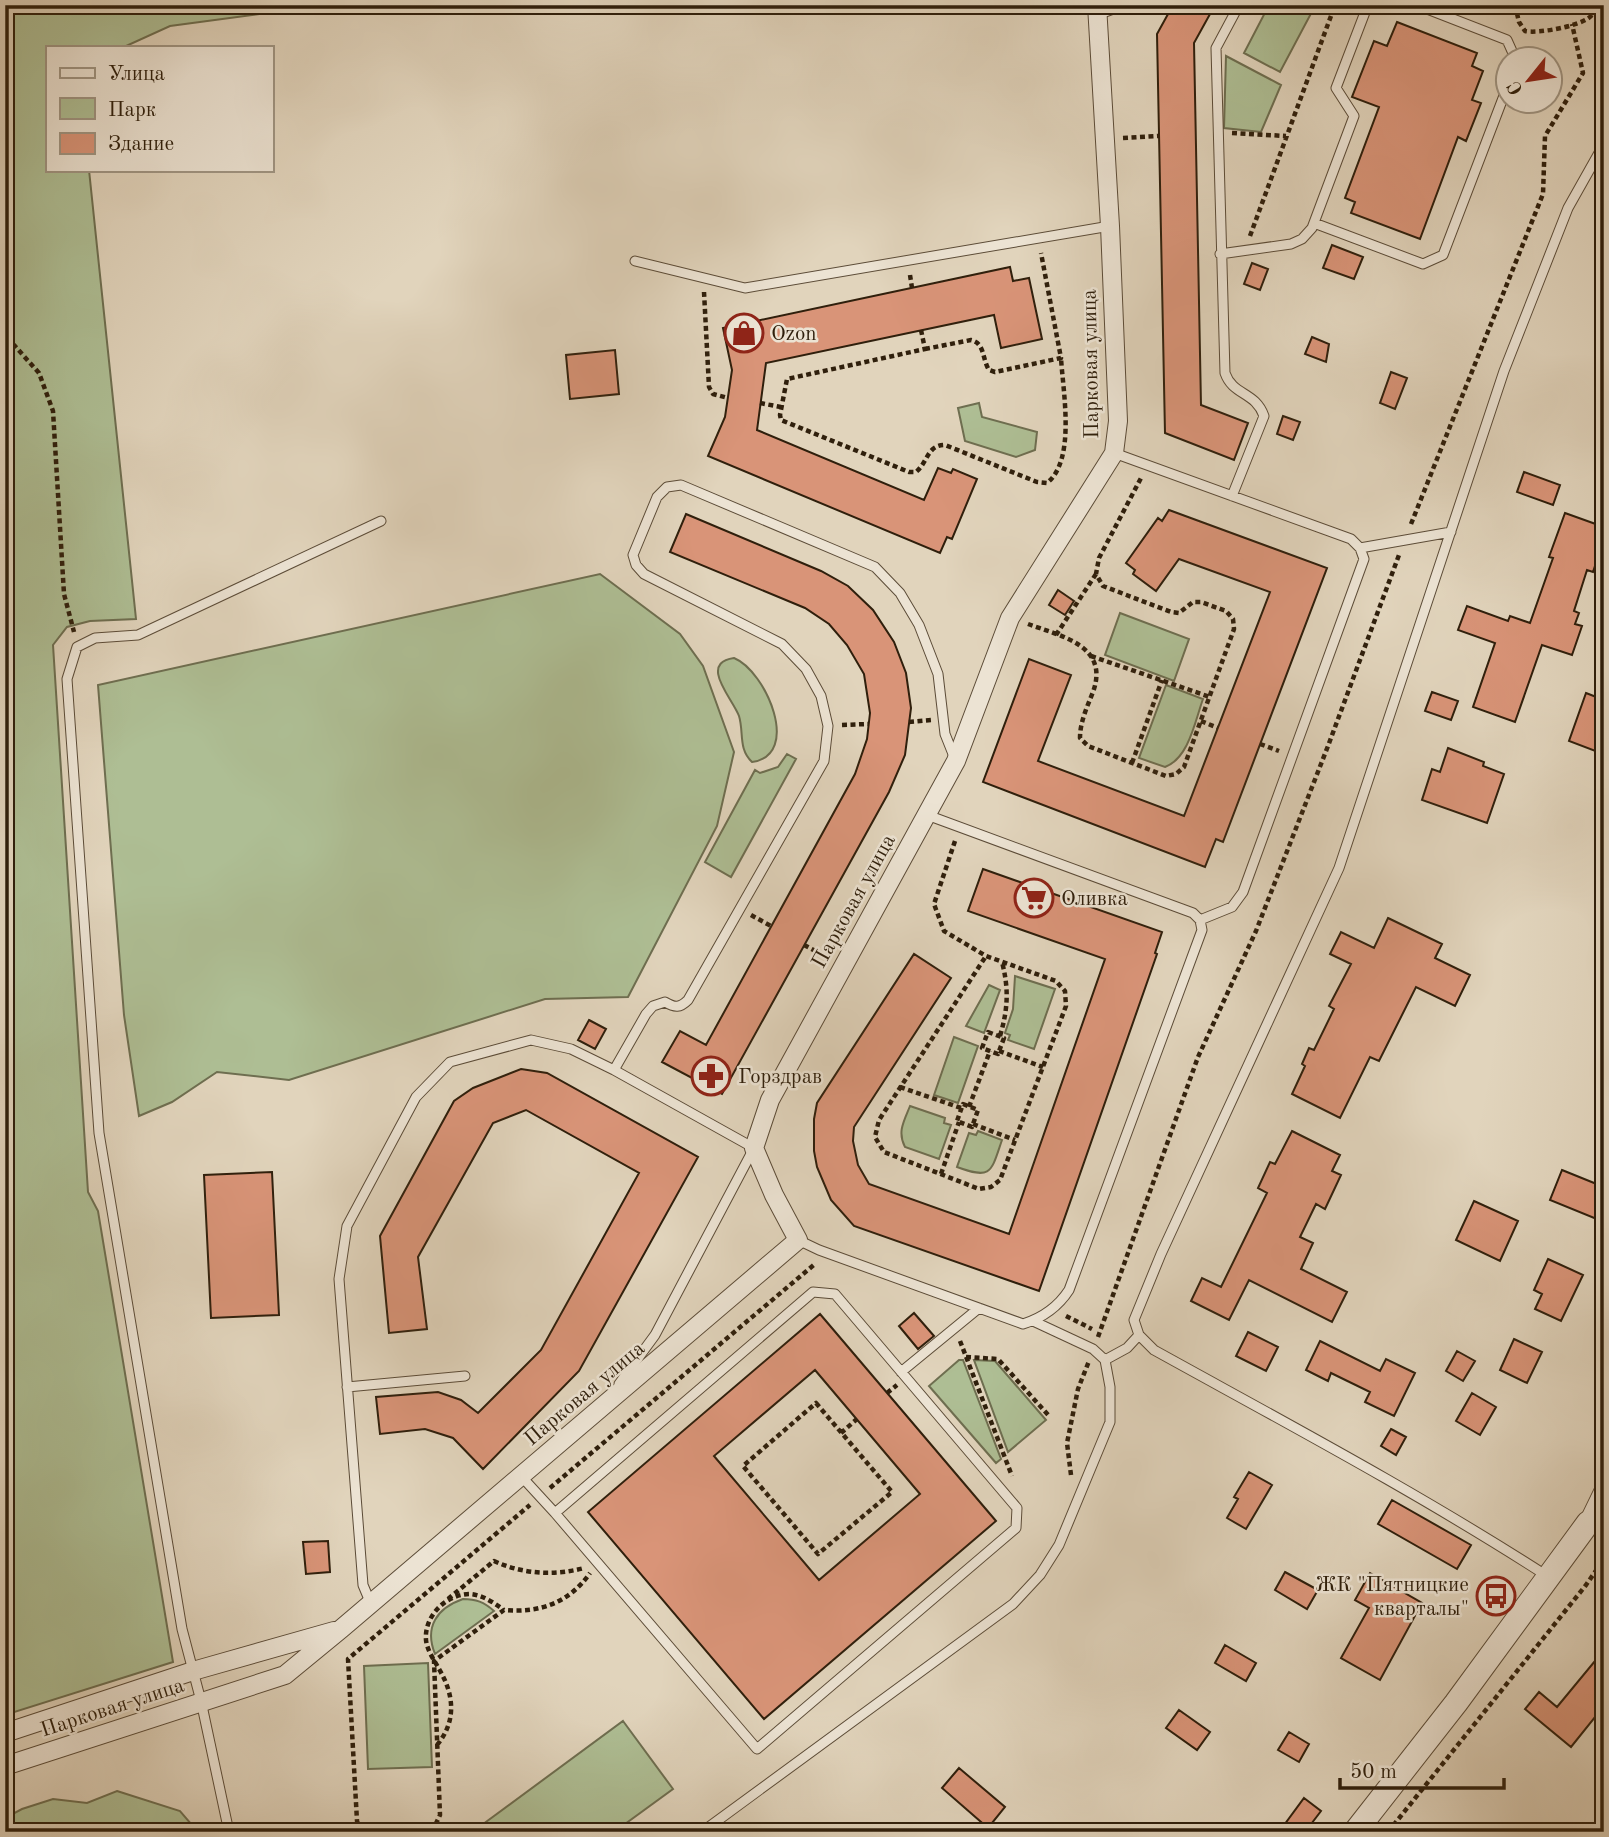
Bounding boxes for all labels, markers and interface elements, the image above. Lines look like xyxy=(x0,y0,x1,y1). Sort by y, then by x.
legend xyxy=(46,46,273,172)
north arrow xyxy=(1494,46,1564,116)
text: Улица xyxy=(108,64,165,85)
text: С xyxy=(1505,77,1528,97)
text: Парк xyxy=(108,100,157,121)
text: Здание xyxy=(108,134,174,155)
street label: Парковая улица xyxy=(1080,289,1103,439)
shop icon: Ozon xyxy=(723,312,765,354)
place label: Ozon xyxy=(771,324,817,345)
street label: Парковая улица xyxy=(809,831,900,972)
supermarket icon: Оливка xyxy=(1013,877,1055,919)
place label: Оливка xyxy=(1061,889,1128,910)
pharmacy icon: Горздрав xyxy=(690,1055,732,1097)
place label: Горздрав xyxy=(738,1067,822,1088)
street label: Парковая улица xyxy=(521,1338,649,1450)
place label: ЖК "Пятницкие кварталы" xyxy=(1315,1575,1469,1620)
bus stop icon: ЖК "Пятницкие кварталы" xyxy=(1475,1575,1517,1617)
street label: Парковая улица xyxy=(38,1675,187,1742)
scale bar xyxy=(1340,1746,1504,1790)
text: 50 m xyxy=(1350,1762,1397,1783)

